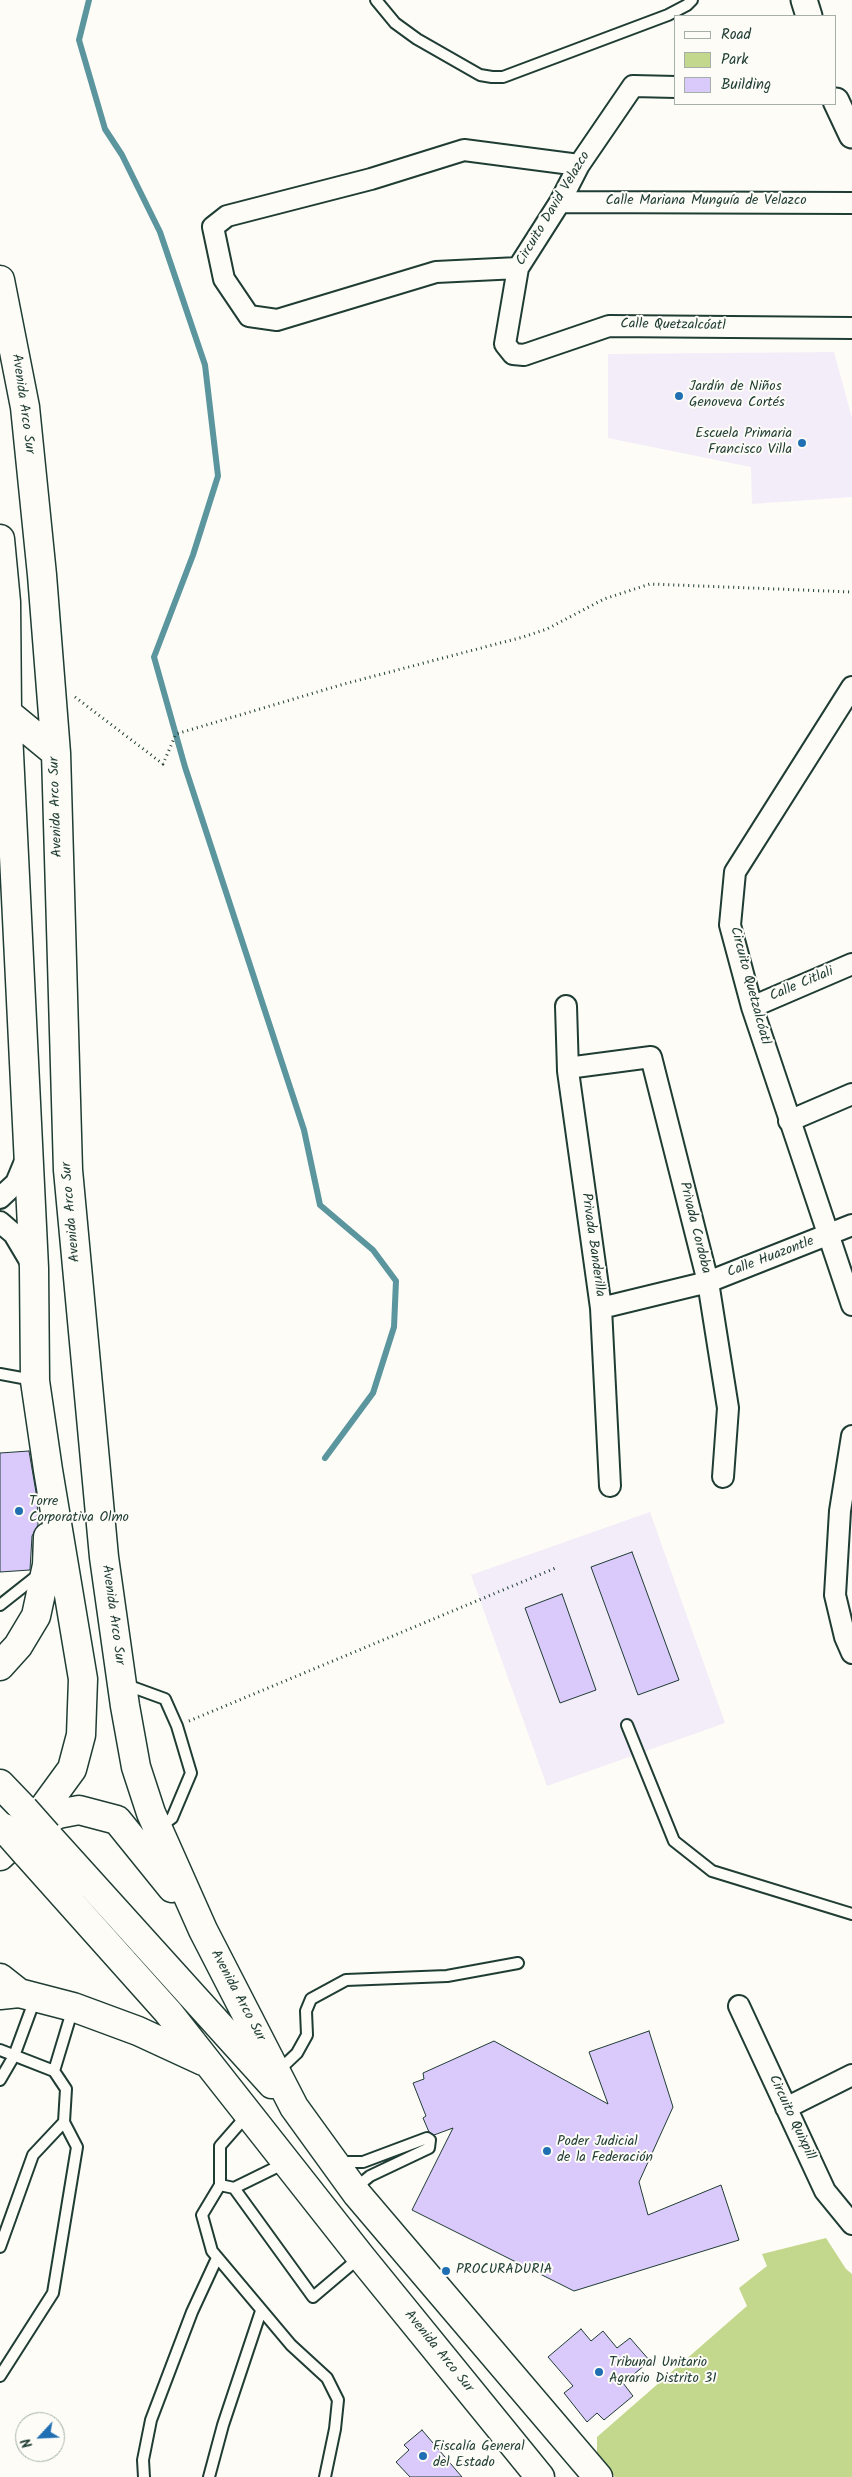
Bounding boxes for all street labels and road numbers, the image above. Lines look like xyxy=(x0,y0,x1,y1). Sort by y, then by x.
street label: Circuito David Velazco xyxy=(513,149,595,269)
street label: Calle Mariana Munguía de Velazco xyxy=(605,194,807,210)
street label: Calle Quetzalcóatl xyxy=(620,317,726,335)
street label: Avenida Arco Sur xyxy=(7,353,37,455)
street label: Avenida Arco Sur xyxy=(47,756,67,858)
street label: Circuito Quetzalcóatl xyxy=(725,925,773,1047)
street label: Calle Citlali xyxy=(768,964,836,1006)
street label: Avenida Arco Sur xyxy=(59,1161,85,1263)
street label: Privada Cordoba xyxy=(675,1180,713,1276)
street label: Privada Banderilla xyxy=(576,1192,608,1298)
street label: Calle Huazontle xyxy=(725,1234,817,1282)
street label: Avenida Arco Sur xyxy=(97,1564,127,1666)
street label: Avenida Arco Sur xyxy=(206,1948,268,2044)
street label: Circuito Quixpill xyxy=(764,2073,818,2163)
street label: Avenida Arco Sur xyxy=(400,2308,476,2396)

